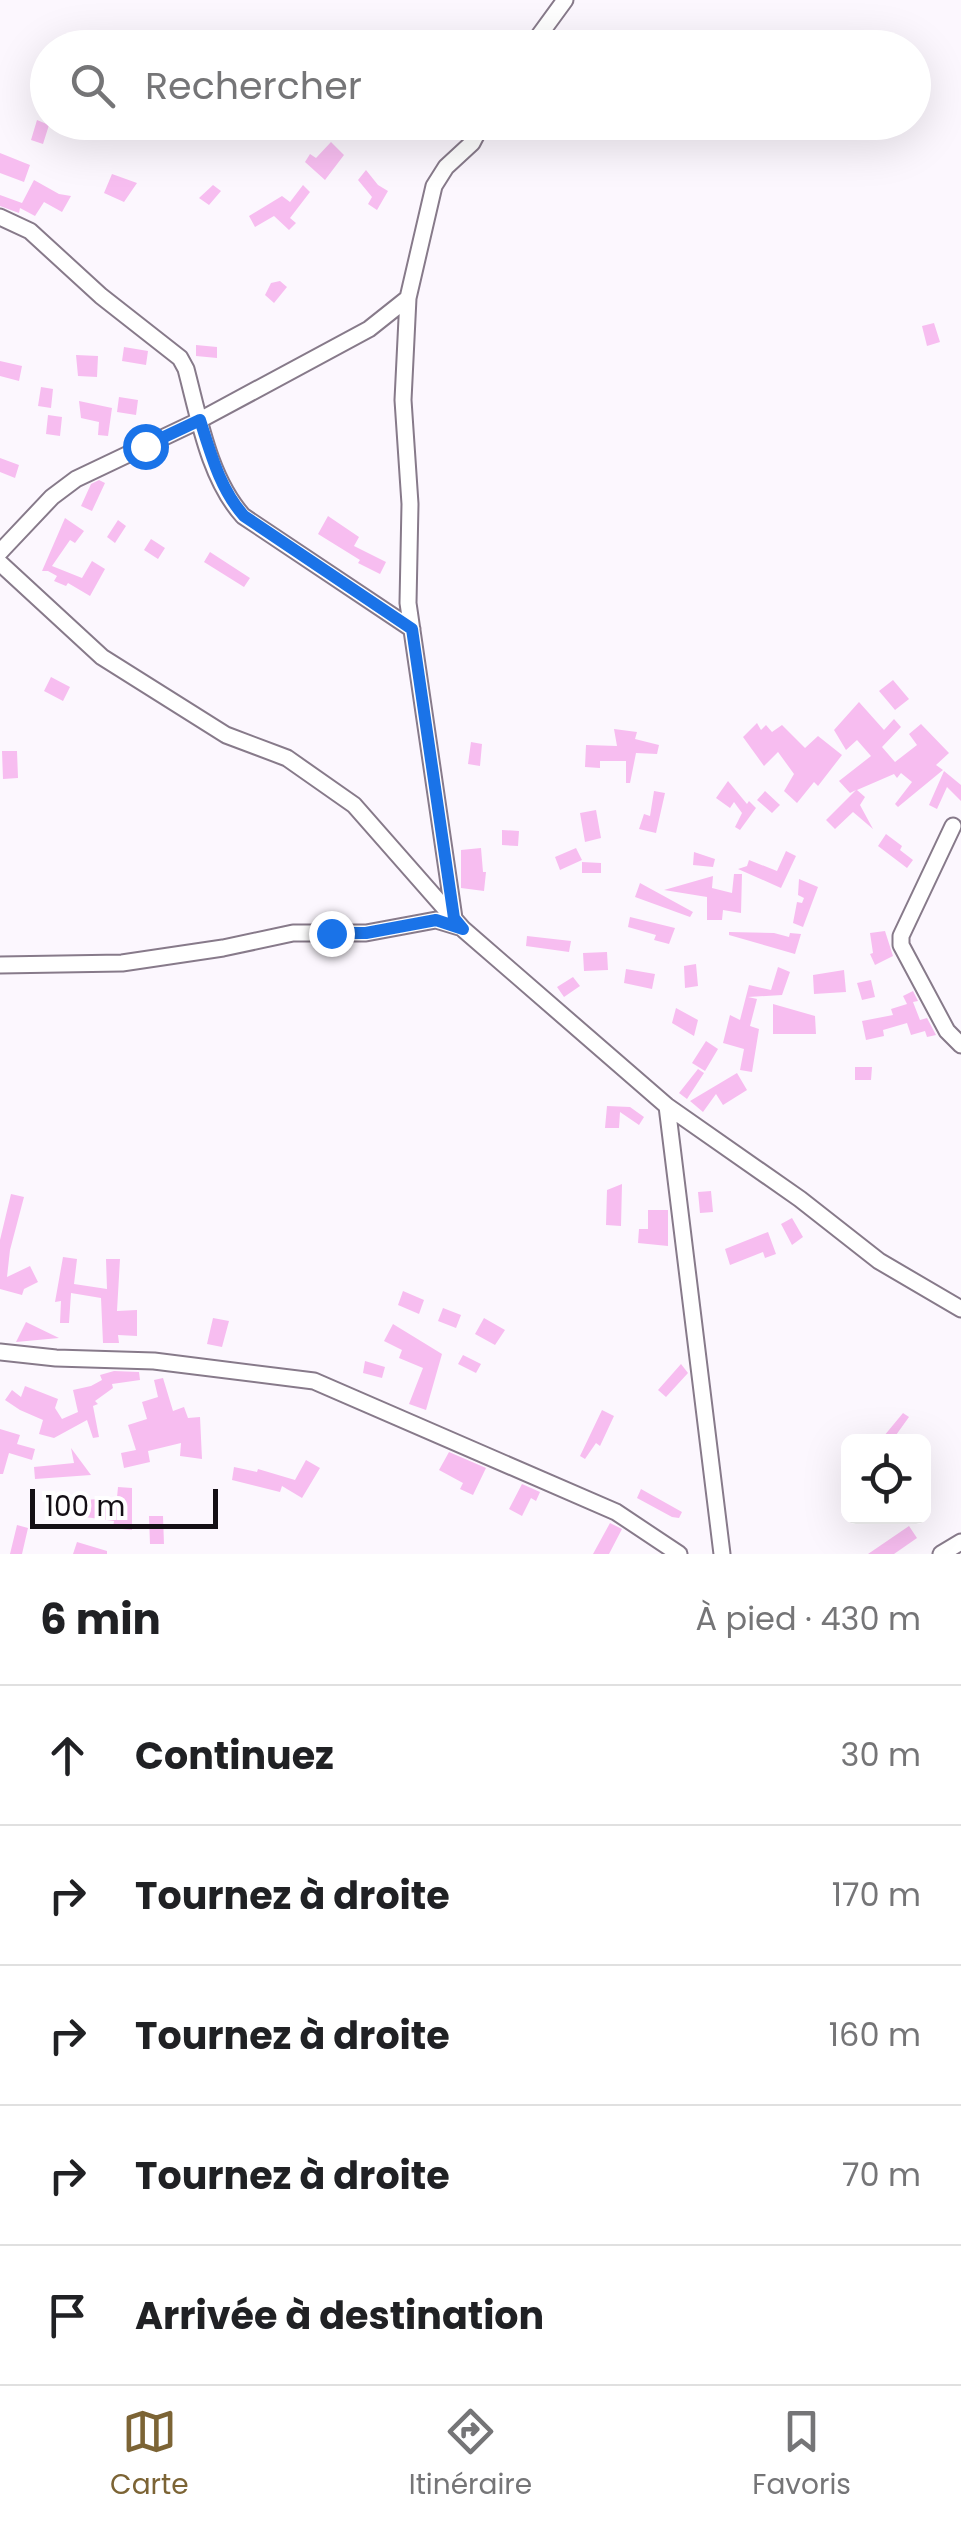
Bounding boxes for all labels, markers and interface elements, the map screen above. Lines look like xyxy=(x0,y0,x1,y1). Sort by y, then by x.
search box xyxy=(30,30,931,140)
icon: search xyxy=(65,58,120,113)
text: Rechercher xyxy=(145,59,362,112)
route start xyxy=(123,424,169,470)
route end xyxy=(309,911,355,957)
map controls xyxy=(841,1434,931,1524)
button: locate xyxy=(841,1434,931,1524)
scale bar xyxy=(30,1484,218,1528)
text: 100 m xyxy=(45,1487,125,1526)
text: 6 min xyxy=(40,1590,161,1649)
text: À pied · 430 m xyxy=(695,1596,921,1641)
icon: ahead xyxy=(40,1728,95,1783)
text: Continuez xyxy=(135,1729,334,1782)
text: 30 m xyxy=(841,1732,921,1777)
icon: right xyxy=(40,1868,95,1923)
text: Tournez à droite xyxy=(135,1869,450,1922)
text: 170 m xyxy=(832,1872,921,1917)
icon: right xyxy=(40,2008,95,2063)
text: Tournez à droite xyxy=(135,2009,450,2062)
text: 160 m xyxy=(829,2012,921,2057)
icon: right xyxy=(40,2148,95,2203)
text: Tournez à droite xyxy=(135,2149,450,2202)
text: 70 m xyxy=(842,2152,921,2197)
icon: arrive xyxy=(40,2288,95,2343)
text: Arrivée à destination xyxy=(135,2289,544,2342)
tab: Carte xyxy=(110,2404,189,2506)
tab: Itinéraire xyxy=(409,2404,532,2506)
tab: Favoris xyxy=(752,2404,851,2506)

